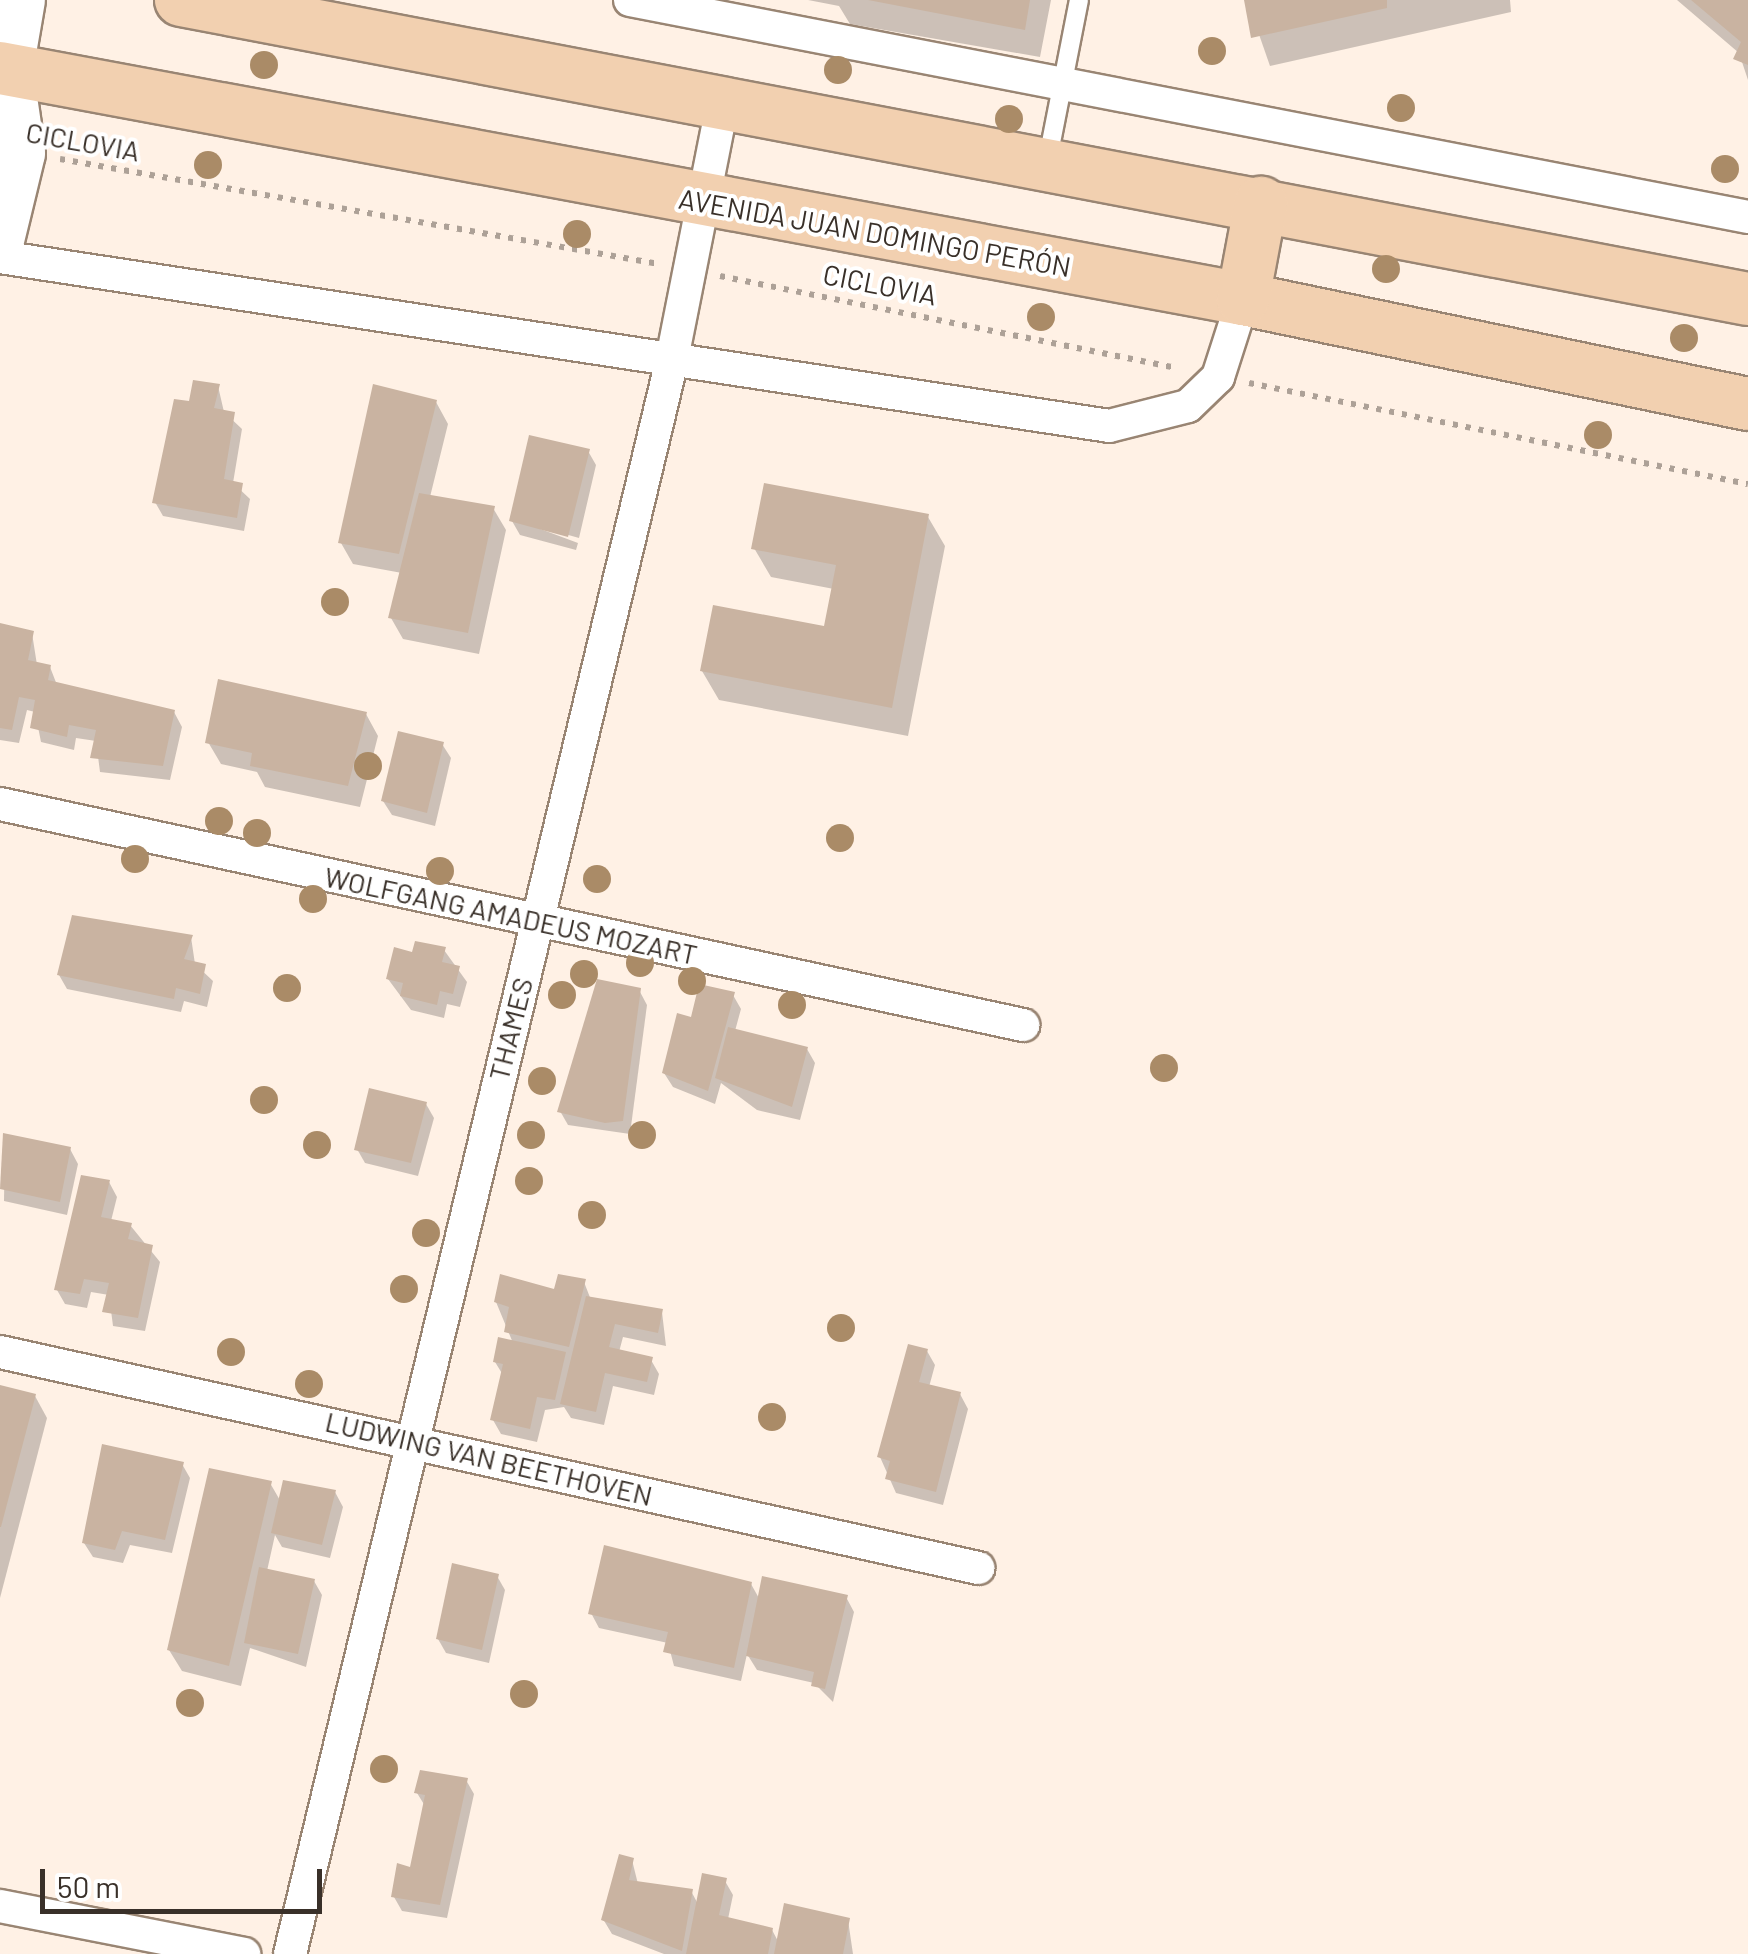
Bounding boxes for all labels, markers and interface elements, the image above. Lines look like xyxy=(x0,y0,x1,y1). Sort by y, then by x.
street label: CICLOVIA xyxy=(23,114,143,168)
street label: AVENIDA JUAN DOMINGO PERÓN xyxy=(676,181,1074,283)
street label: CICLOVIA xyxy=(820,257,940,311)
street label: WOLFGANG AMADEUS MOZART xyxy=(322,859,700,971)
street label: THAMES xyxy=(481,974,539,1084)
street label: LUDWING VAN BEETHOVEN xyxy=(322,1404,656,1512)
scale bar xyxy=(45,1849,328,1911)
text: 50 m xyxy=(57,1868,120,1904)

